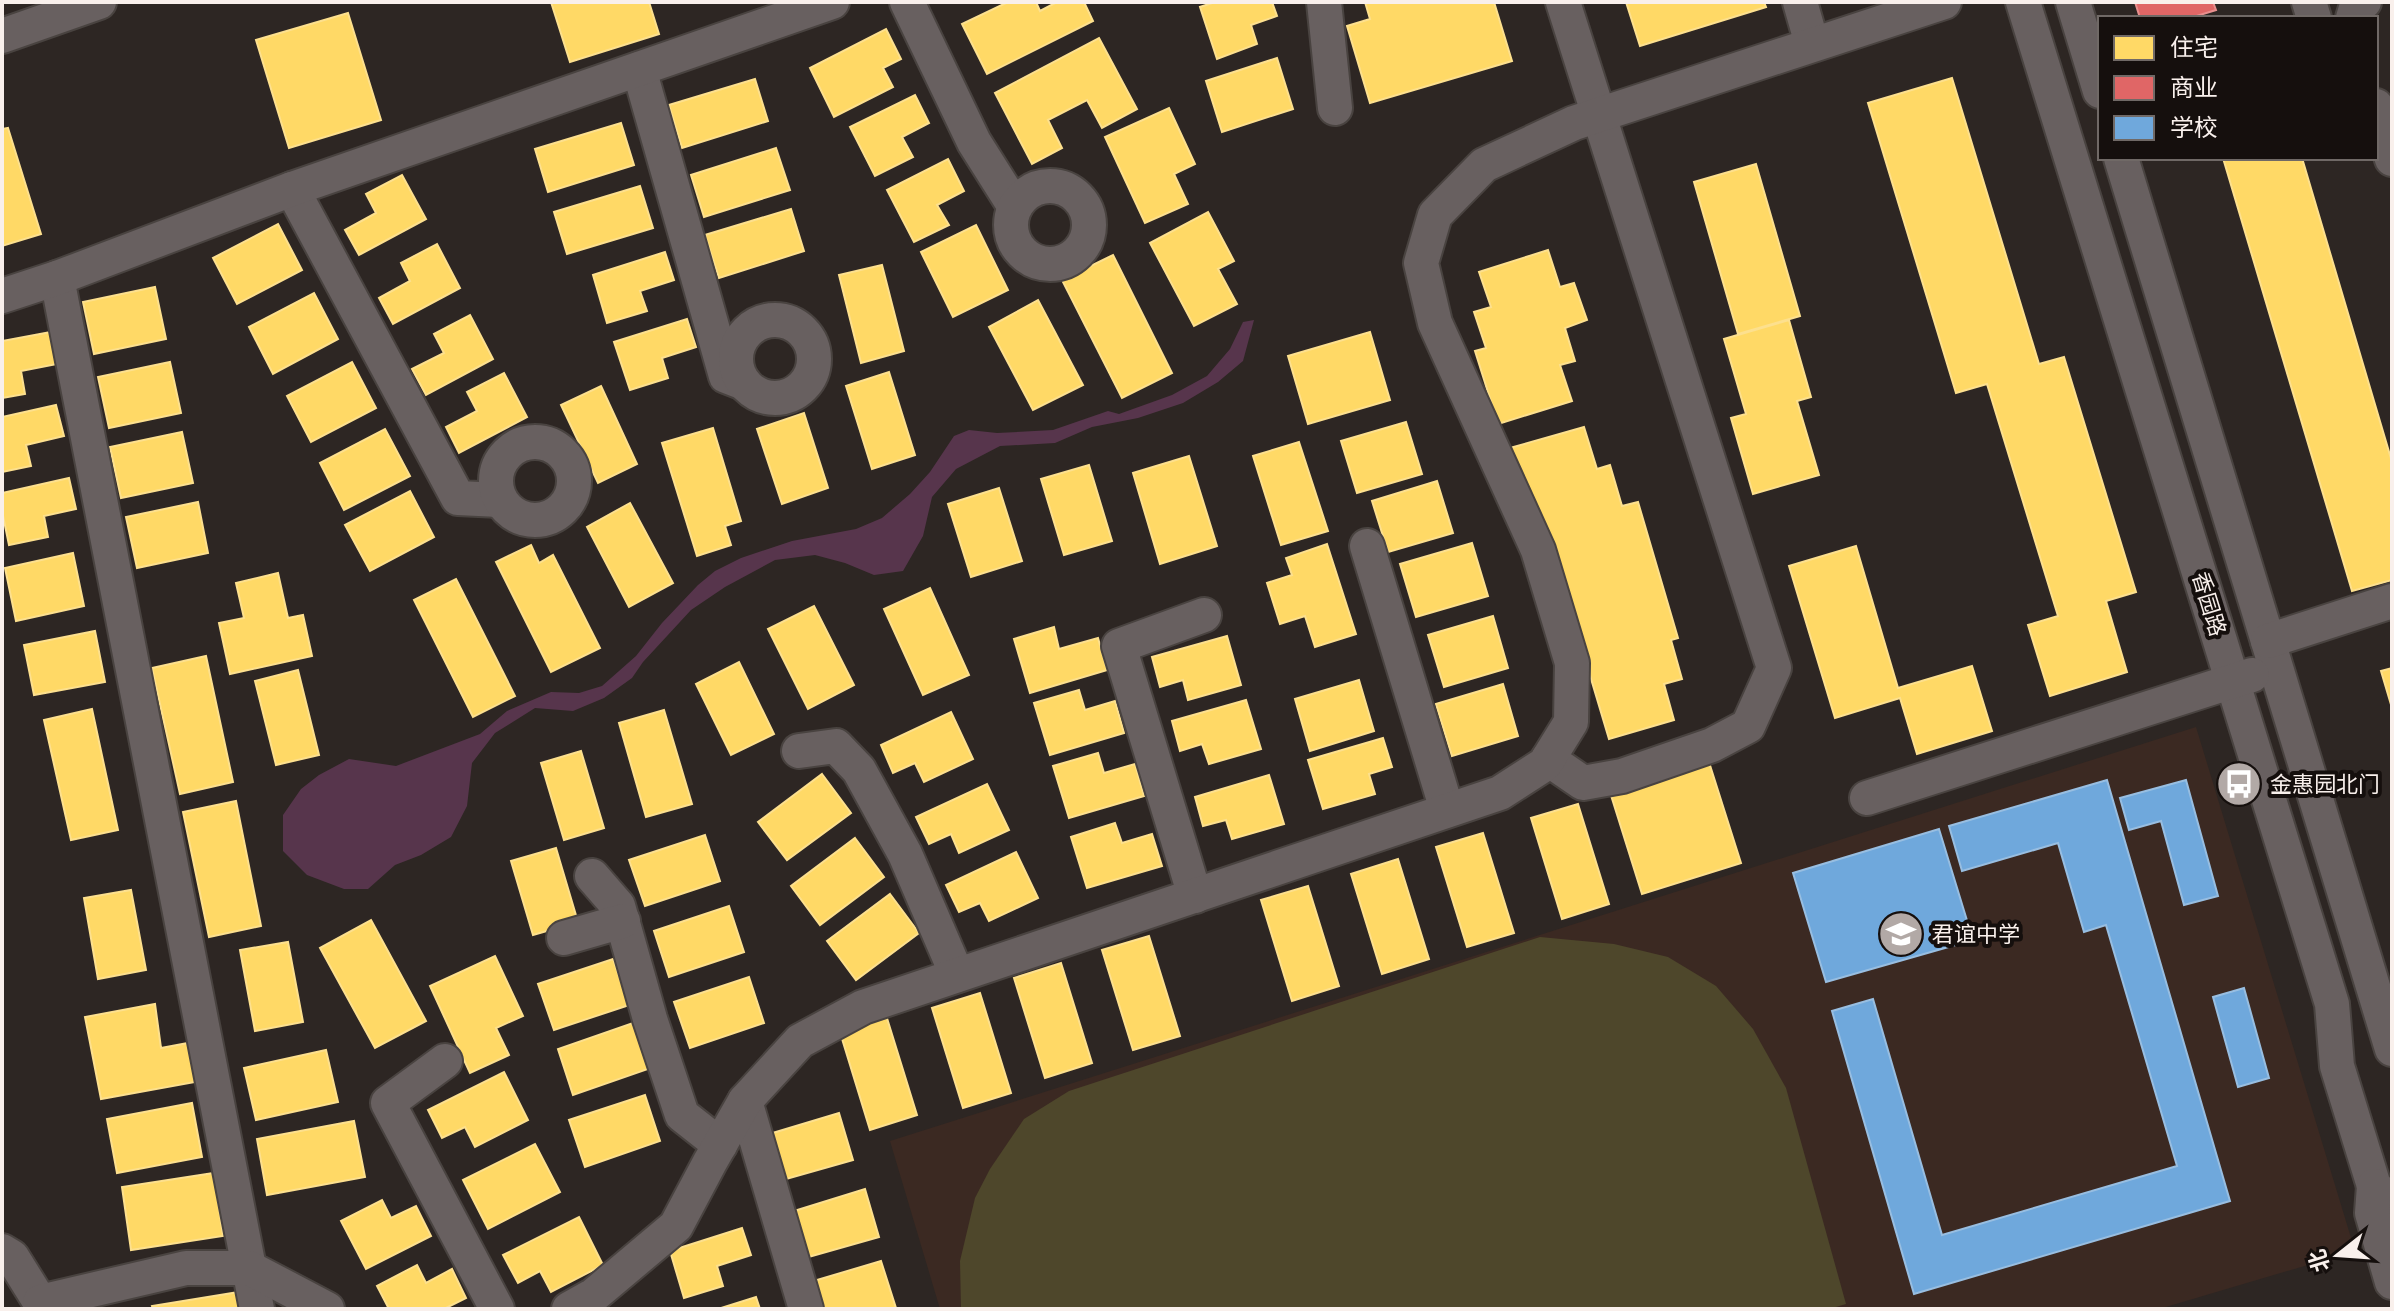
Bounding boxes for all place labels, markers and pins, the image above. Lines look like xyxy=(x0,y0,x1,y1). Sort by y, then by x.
bus stop icon: 金惠园北门 xyxy=(2215,760,2263,808)
place label: 金惠园北门 xyxy=(2270,772,2380,797)
school or university icon: 君谊中学 xyxy=(1877,910,1925,958)
place label: 君谊中学 xyxy=(1932,922,2020,947)

